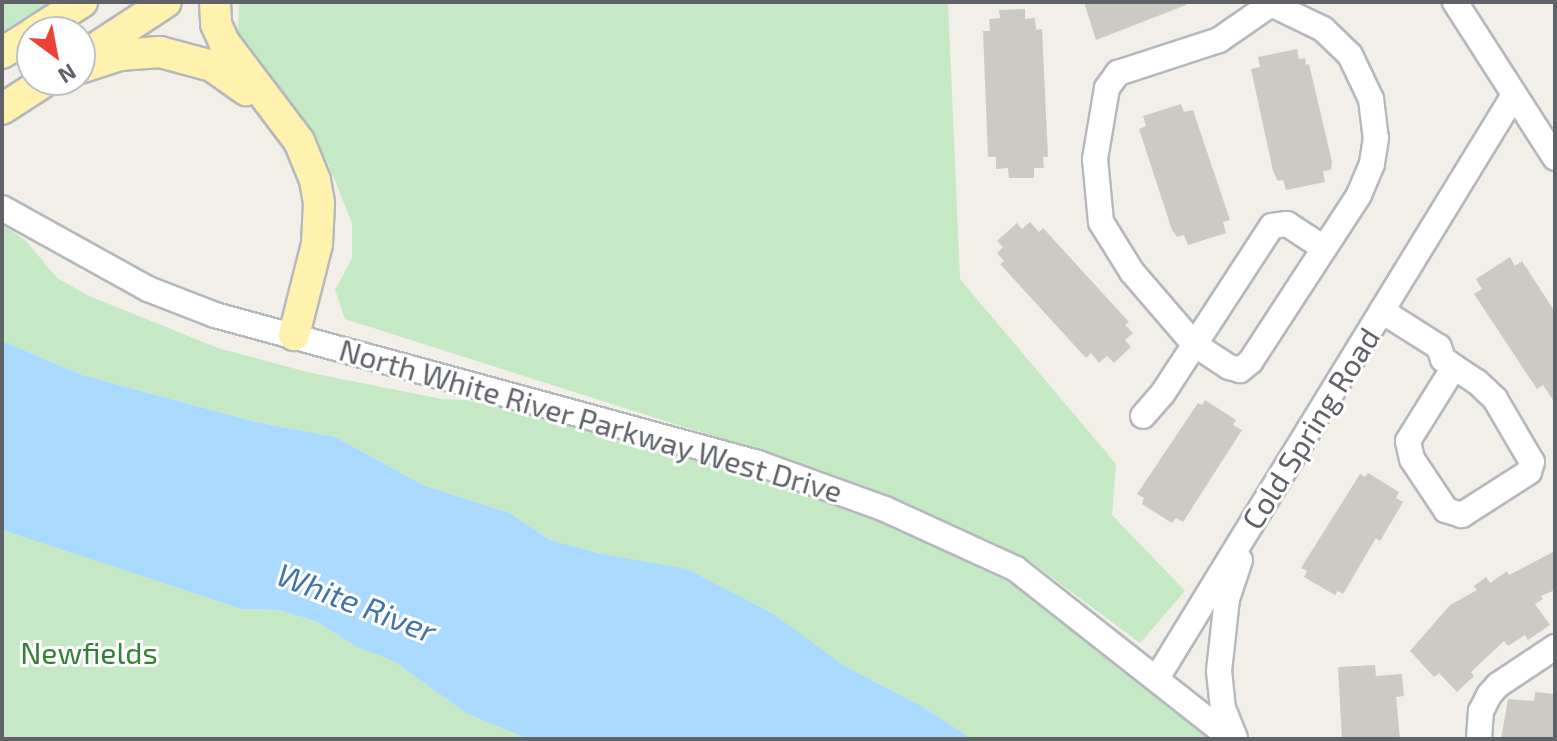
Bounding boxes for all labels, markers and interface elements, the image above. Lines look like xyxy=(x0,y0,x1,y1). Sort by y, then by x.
north arrow xyxy=(16,16,96,96)
text: N xyxy=(54,59,81,90)
street label: Cold Spring Road xyxy=(1234,321,1386,535)
street label: North White River Parkway West Drive xyxy=(334,331,848,509)
water label: White River xyxy=(272,554,442,650)
park label: Newfields xyxy=(20,634,158,670)

